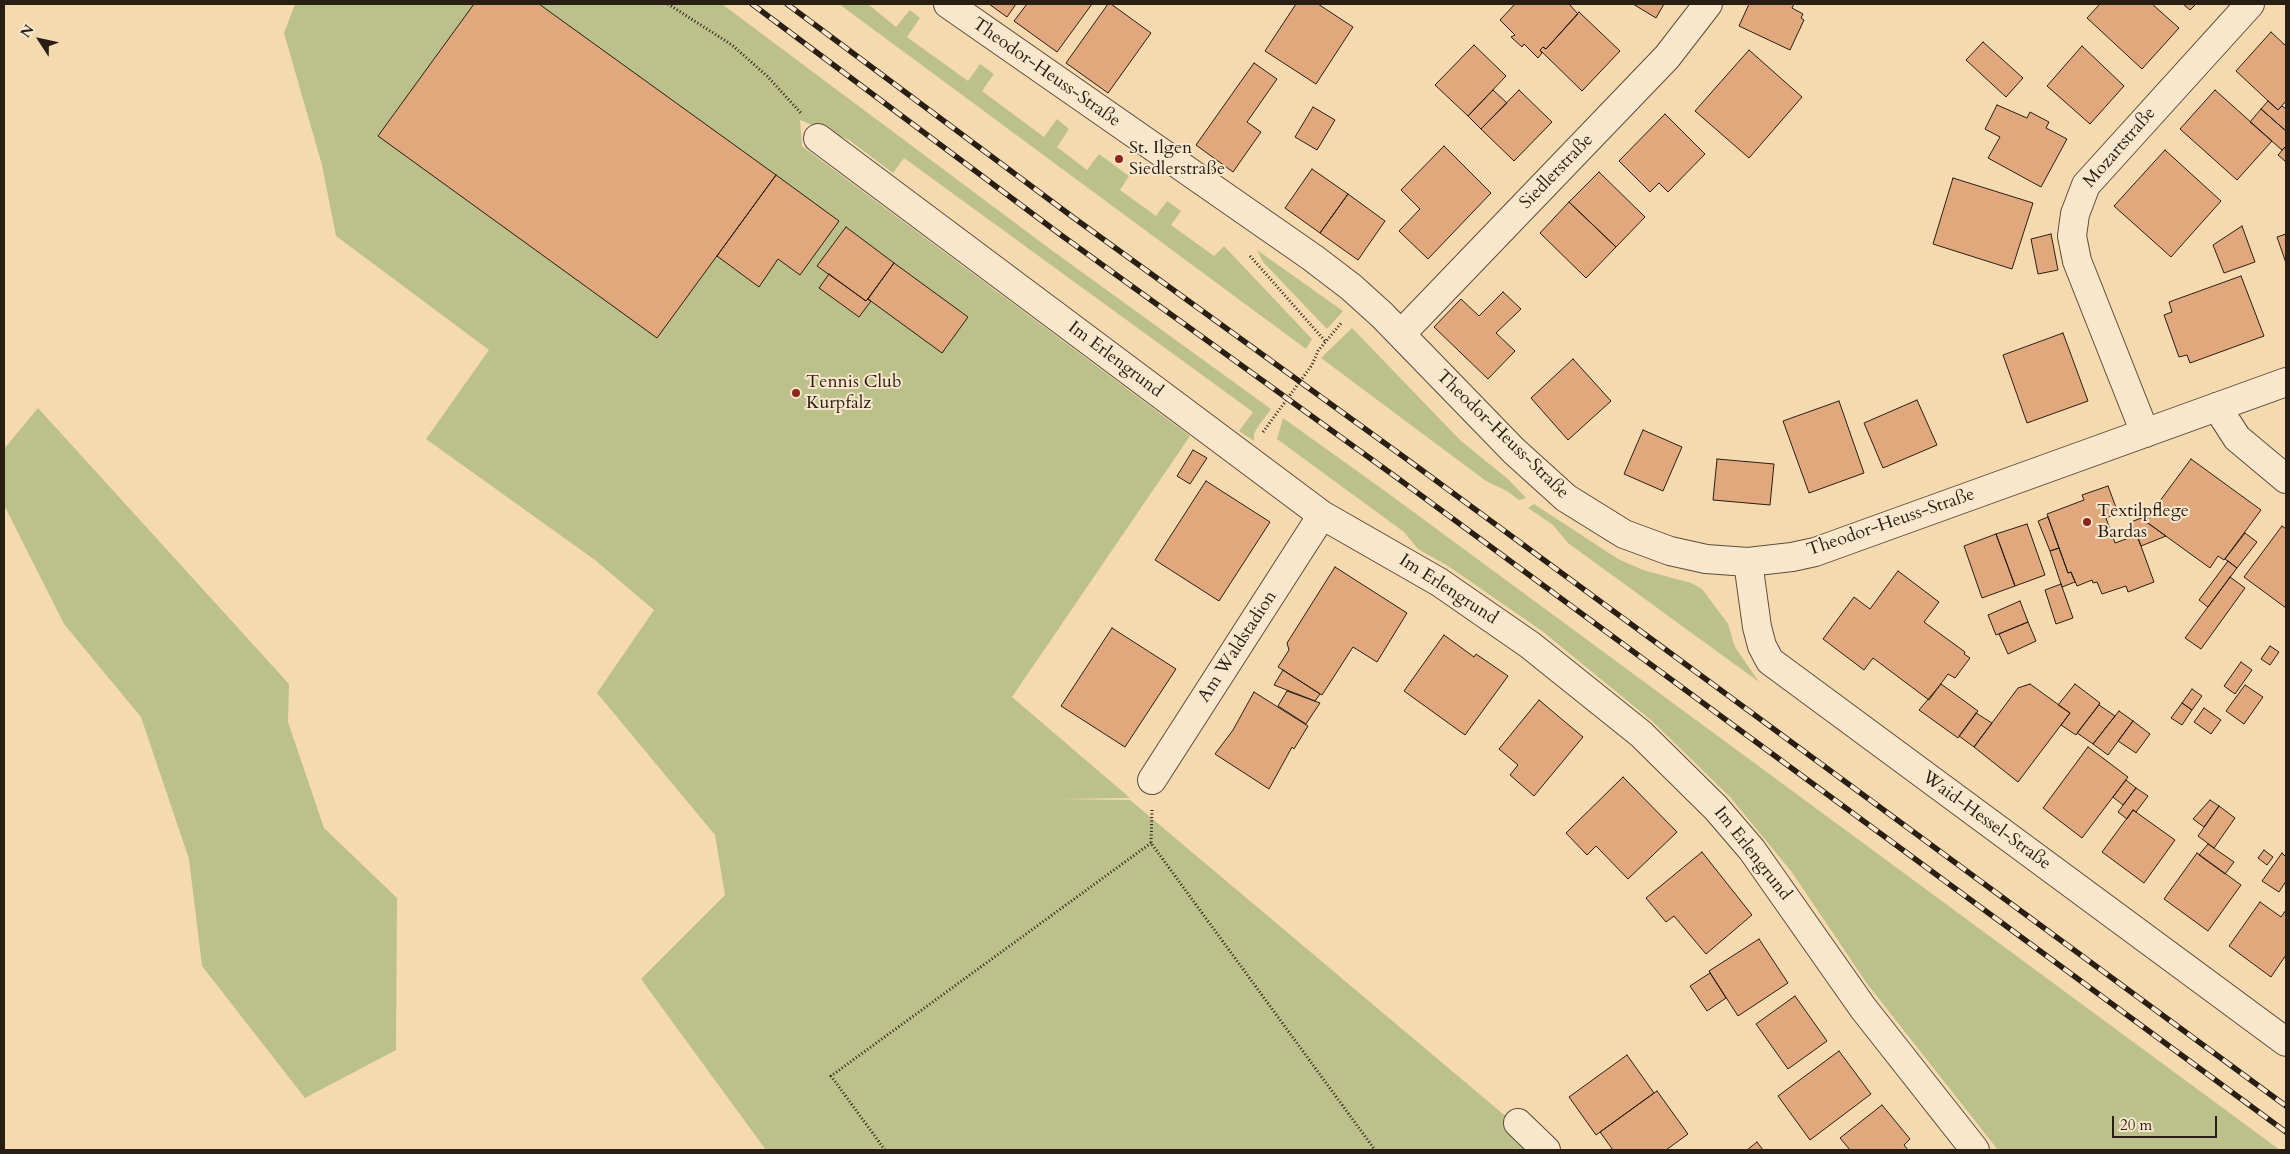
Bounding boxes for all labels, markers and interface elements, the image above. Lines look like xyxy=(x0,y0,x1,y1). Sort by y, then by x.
street label: Theodor-Heuss-Straße xyxy=(968,14,1124,132)
north arrow xyxy=(15,15,65,65)
text: N xyxy=(16,21,39,42)
street label: Mozartstraße xyxy=(2079,103,2161,193)
street label: Siedlerstraße xyxy=(1516,130,1598,214)
place label: St. Ilgen Siedlerstraße xyxy=(1129,138,1225,180)
marker: St. Ilgen Siedlerstraße xyxy=(1113,153,1125,165)
street label: Im Erlengrund xyxy=(1063,317,1167,403)
street label: Theodor-Heuss-Straße xyxy=(1431,366,1573,504)
place label: Tennis Club Kurpfalz xyxy=(806,372,902,414)
marker: Tennis Club Kurpfalz xyxy=(790,387,802,399)
street label: Theodor-Heuss-Straße xyxy=(1804,484,1978,562)
place label: Textilpflege Bardas xyxy=(2097,501,2189,544)
marker: Textilpflege Bardas xyxy=(2081,516,2093,528)
street label: Im Erlengrund xyxy=(1395,550,1501,630)
street label: Am Waldstadion xyxy=(1194,587,1282,707)
street label: Waid-Hessel-Straße xyxy=(1917,767,2055,875)
street label: Im Erlengrund xyxy=(1709,803,1795,905)
scale bar xyxy=(2115,1106,2220,1138)
text: 20 m xyxy=(2120,1115,2152,1135)

